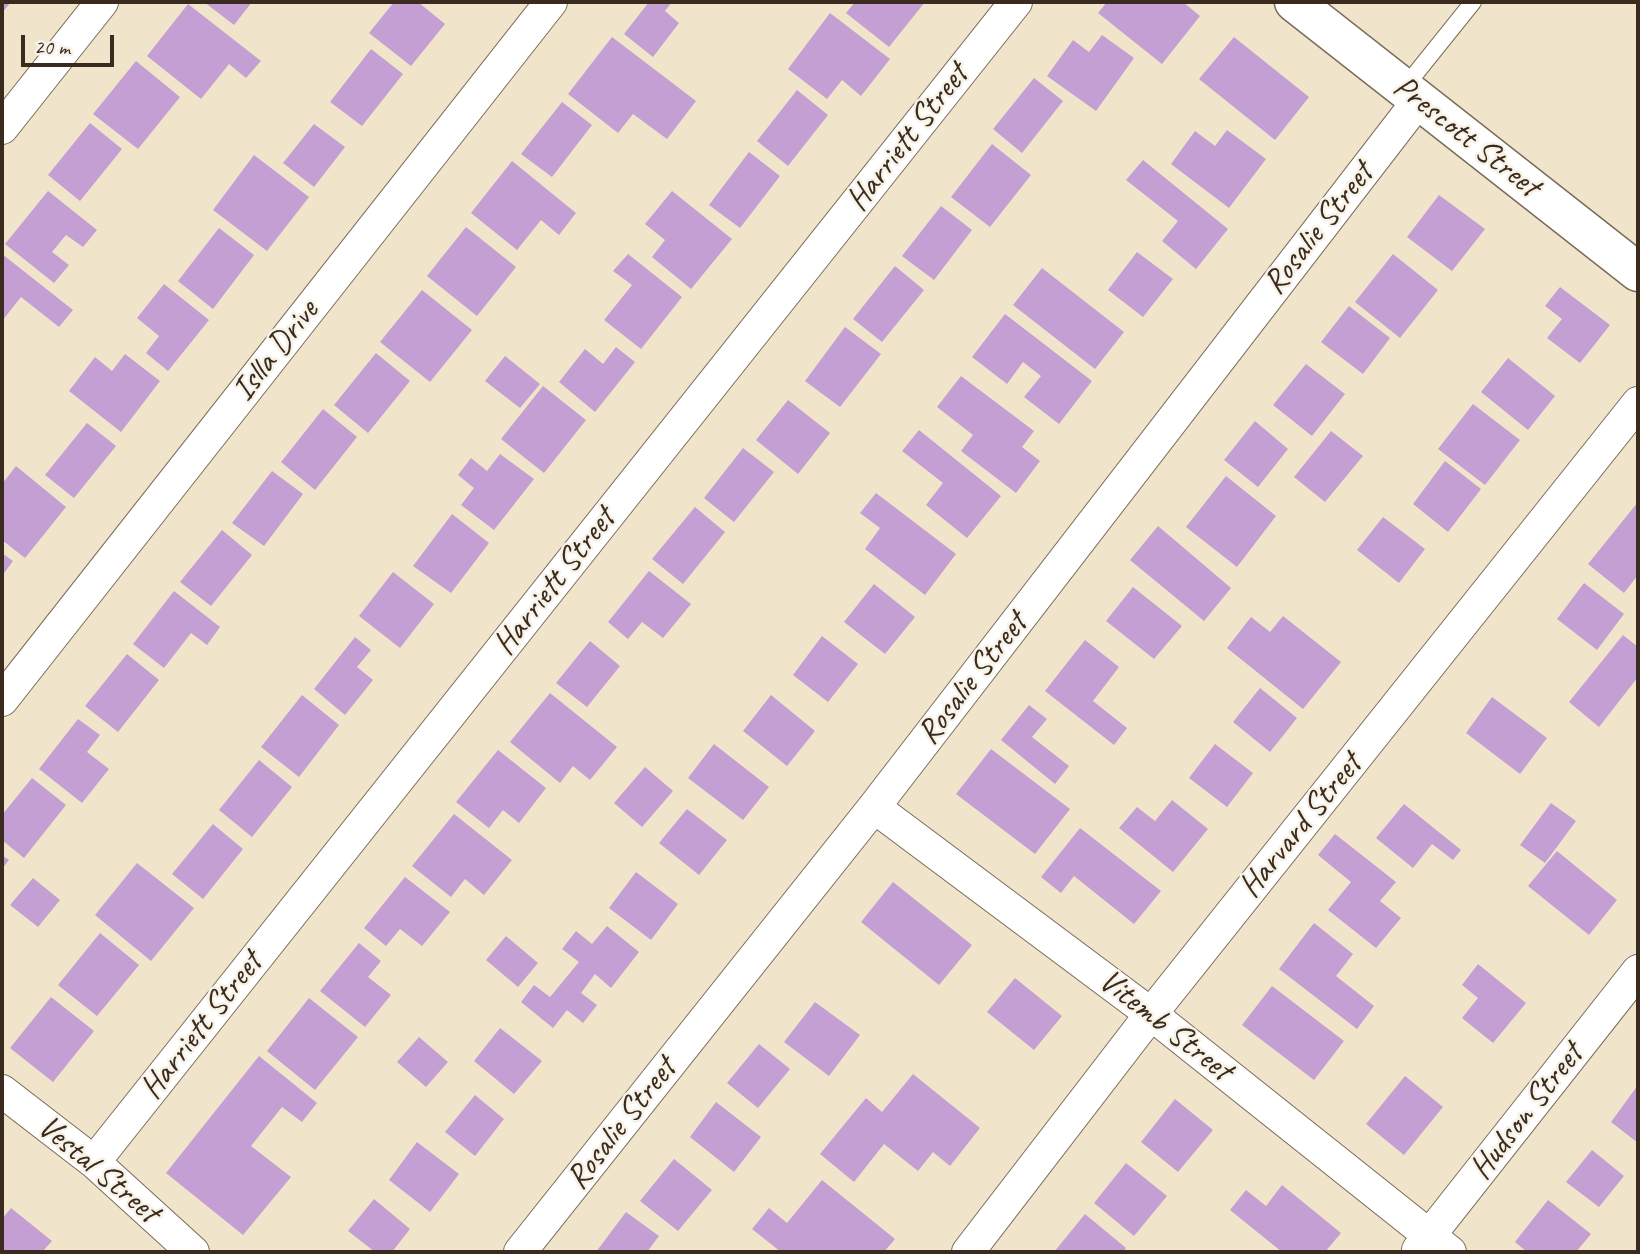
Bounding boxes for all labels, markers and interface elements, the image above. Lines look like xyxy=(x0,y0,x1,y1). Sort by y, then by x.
scale bar xyxy=(24,21,117,65)
text: 20 m xyxy=(34,34,70,60)
street label: Harriett Street xyxy=(838,57,978,219)
street label: Prescott Street xyxy=(1385,68,1547,206)
street label: Rosalie Street xyxy=(1255,155,1383,303)
street label: Islla Drive xyxy=(224,293,328,409)
street label: Harriett Street xyxy=(485,501,625,663)
street label: Rosalie Street xyxy=(909,605,1037,753)
street label: Harvard Street xyxy=(1231,746,1371,906)
street label: Harriett Street xyxy=(132,945,272,1107)
street label: Vitemb Street xyxy=(1090,962,1240,1090)
street label: Hudson Street xyxy=(1462,1036,1592,1188)
street label: Rosalie Street xyxy=(558,1050,686,1198)
street label: Vestal Street xyxy=(29,1108,167,1232)

